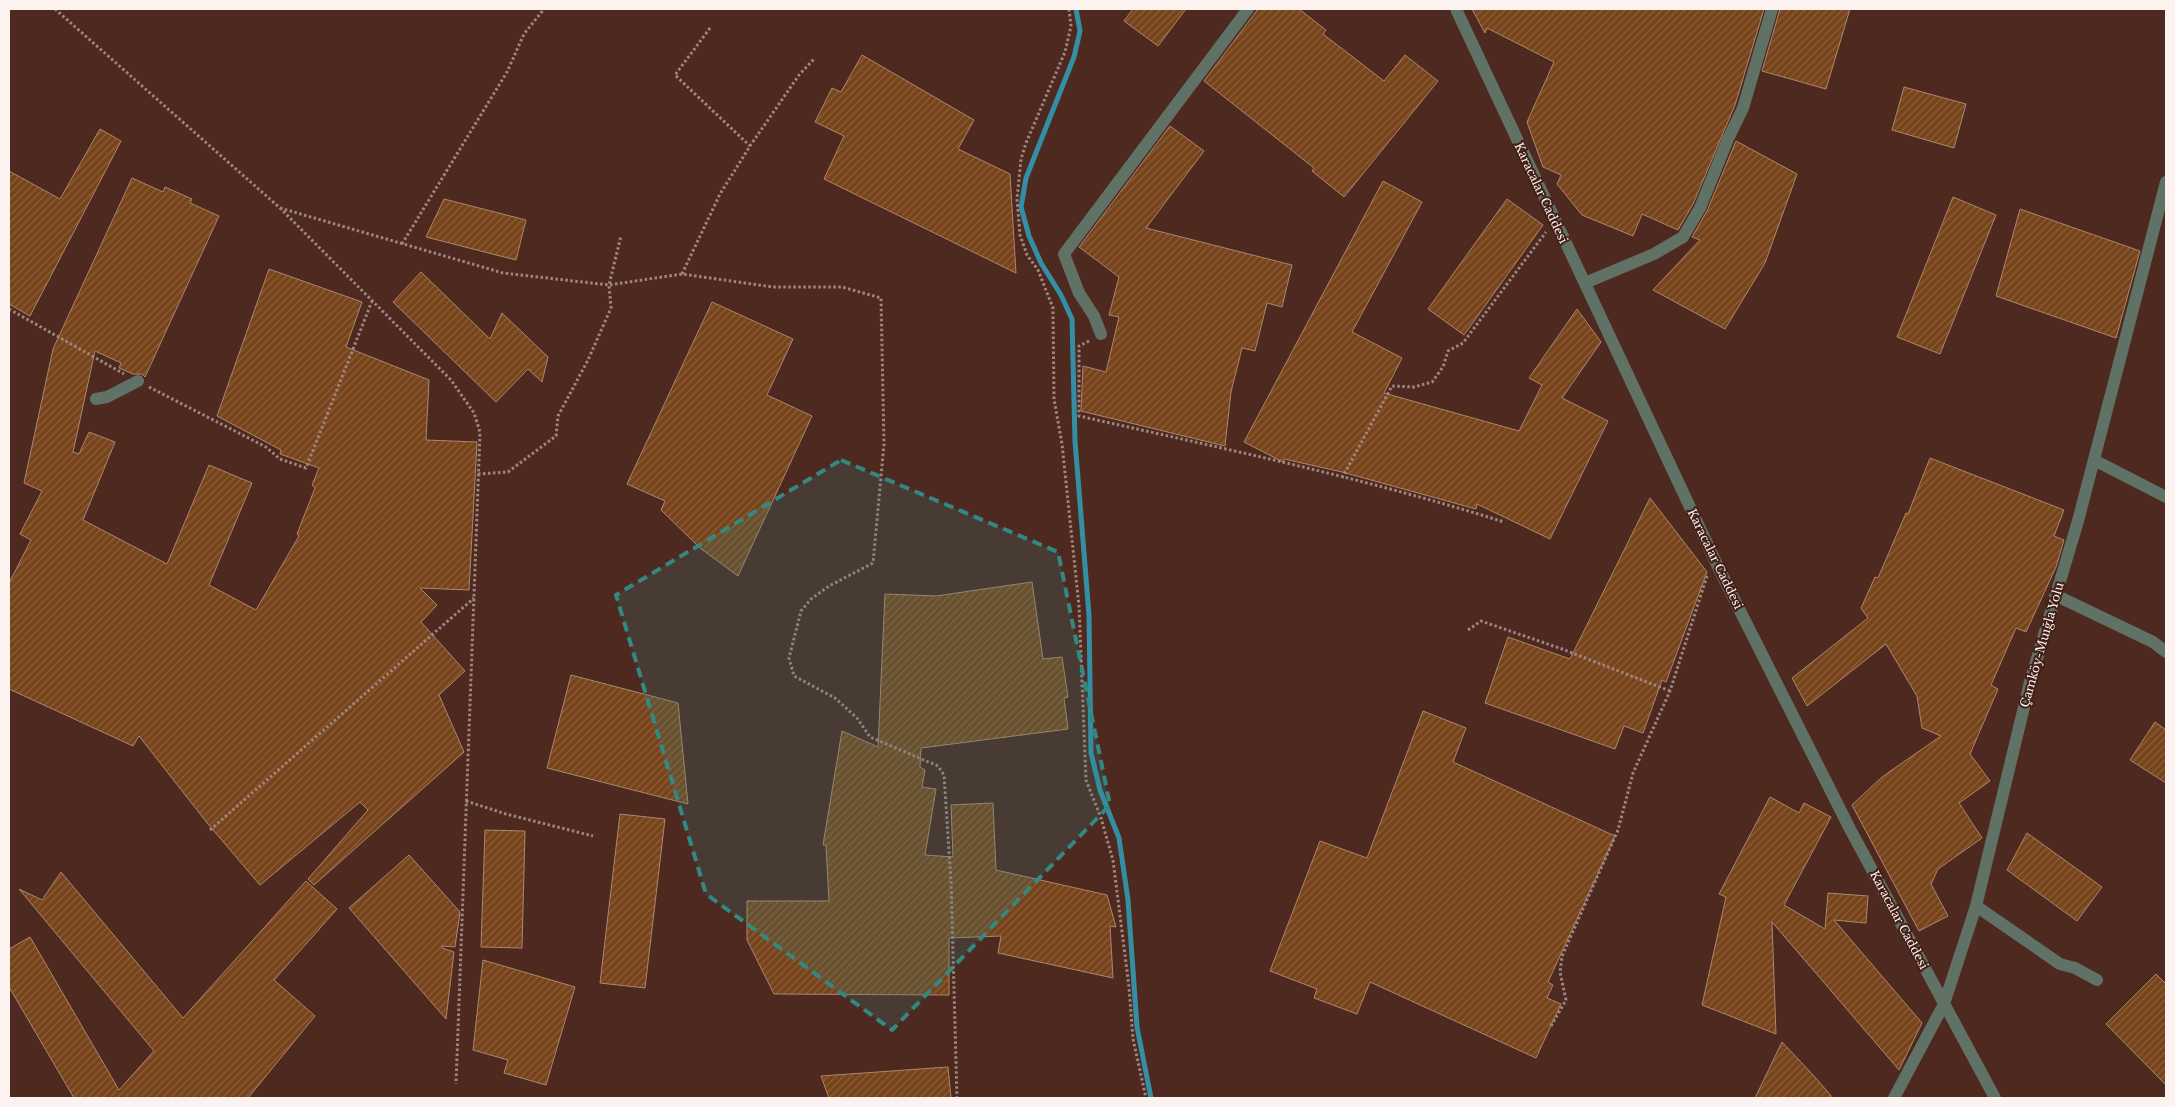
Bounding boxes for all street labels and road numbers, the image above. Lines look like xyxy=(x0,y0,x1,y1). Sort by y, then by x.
street label: Karacalar Caddesi xyxy=(1511,140,1571,246)
street label: Karacalar Caddesi xyxy=(1685,506,1746,611)
street label: Çamköy-Muığla Yolu xyxy=(2016,581,2067,709)
street label: Karacalar Caddesi xyxy=(1867,868,1932,972)

